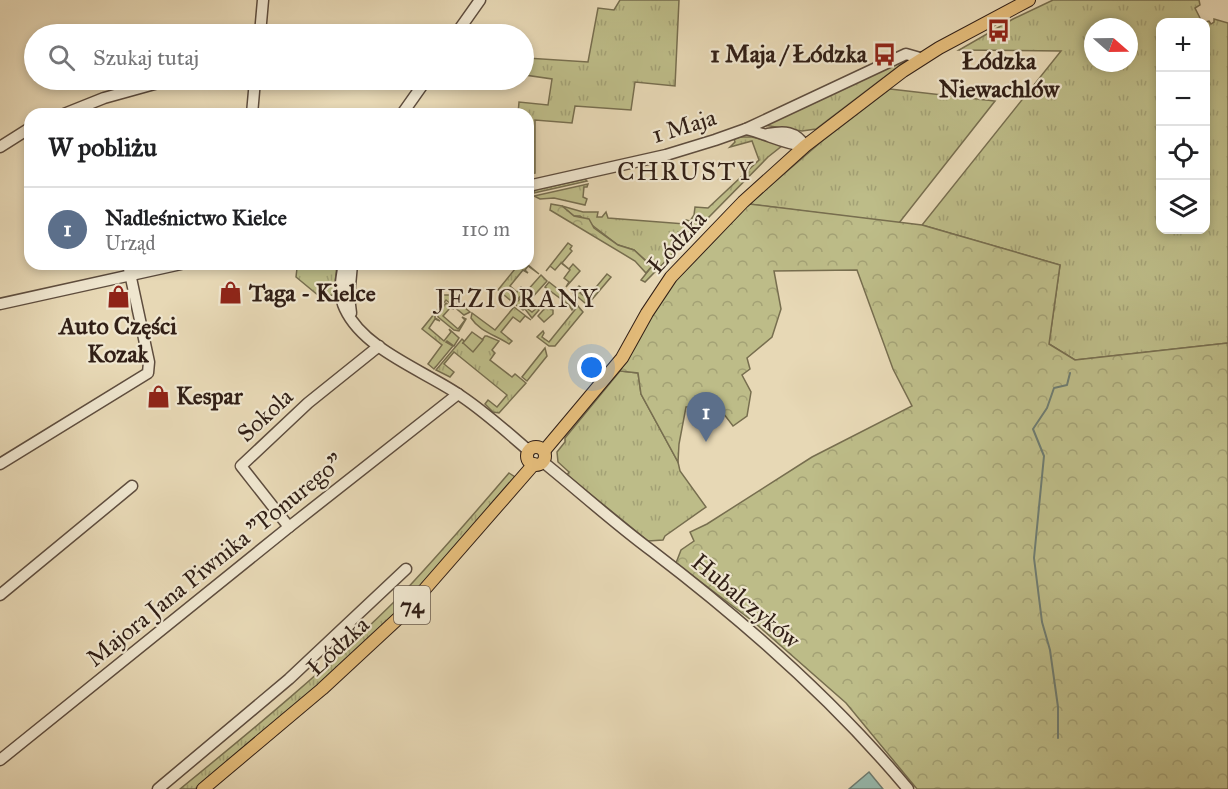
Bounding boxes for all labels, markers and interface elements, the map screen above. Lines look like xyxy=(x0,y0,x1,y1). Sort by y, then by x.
bus stop icon: Łódzka Niewachlów xyxy=(986,18,1012,44)
north arrow xyxy=(1084,18,1138,72)
map controls xyxy=(1156,18,1210,234)
button: + xyxy=(1156,18,1210,72)
search box xyxy=(24,24,534,90)
place label: 1 Maja / Łódzka xyxy=(710,39,868,69)
icon: search xyxy=(45,41,78,74)
bus stop icon: 1 Maja / Łódzka xyxy=(872,41,898,67)
text: Szukaj tutaj xyxy=(93,44,199,71)
place label: Łódzka Niewachlów xyxy=(939,46,1060,104)
button: − xyxy=(1156,72,1210,126)
street label: 1 Maja xyxy=(648,102,721,150)
button: locate xyxy=(1156,126,1210,180)
text: W pobliżu xyxy=(48,131,157,163)
district label: CHRUSTY xyxy=(617,155,755,187)
button: layers xyxy=(1156,180,1210,234)
text: Nadleśnictwo Kielce xyxy=(105,204,287,231)
street label: Łódzka xyxy=(641,204,714,280)
text: 1 xyxy=(64,217,71,241)
text: 110 m xyxy=(462,217,510,241)
text: Urząd xyxy=(105,231,156,255)
place label: Taga - Kielce xyxy=(248,278,376,308)
shop icon: Taga - Kielce xyxy=(218,280,244,306)
district label: JEZIORANY xyxy=(432,282,599,314)
shop icon: Auto Części Kozak xyxy=(105,283,131,309)
place label: Auto Części Kozak xyxy=(57,311,177,369)
your location xyxy=(577,353,606,382)
place label: Kespar xyxy=(176,381,244,411)
street label: Sokola xyxy=(231,381,300,448)
shop icon: Kespar xyxy=(145,383,171,409)
pin: 1 xyxy=(686,392,726,442)
street label: Majora Jana Piwnika "Ponurego" xyxy=(80,447,350,673)
street label: Hubalczyków xyxy=(686,547,807,656)
road number: 74 xyxy=(394,586,430,624)
street label: Łódzka xyxy=(301,609,376,682)

